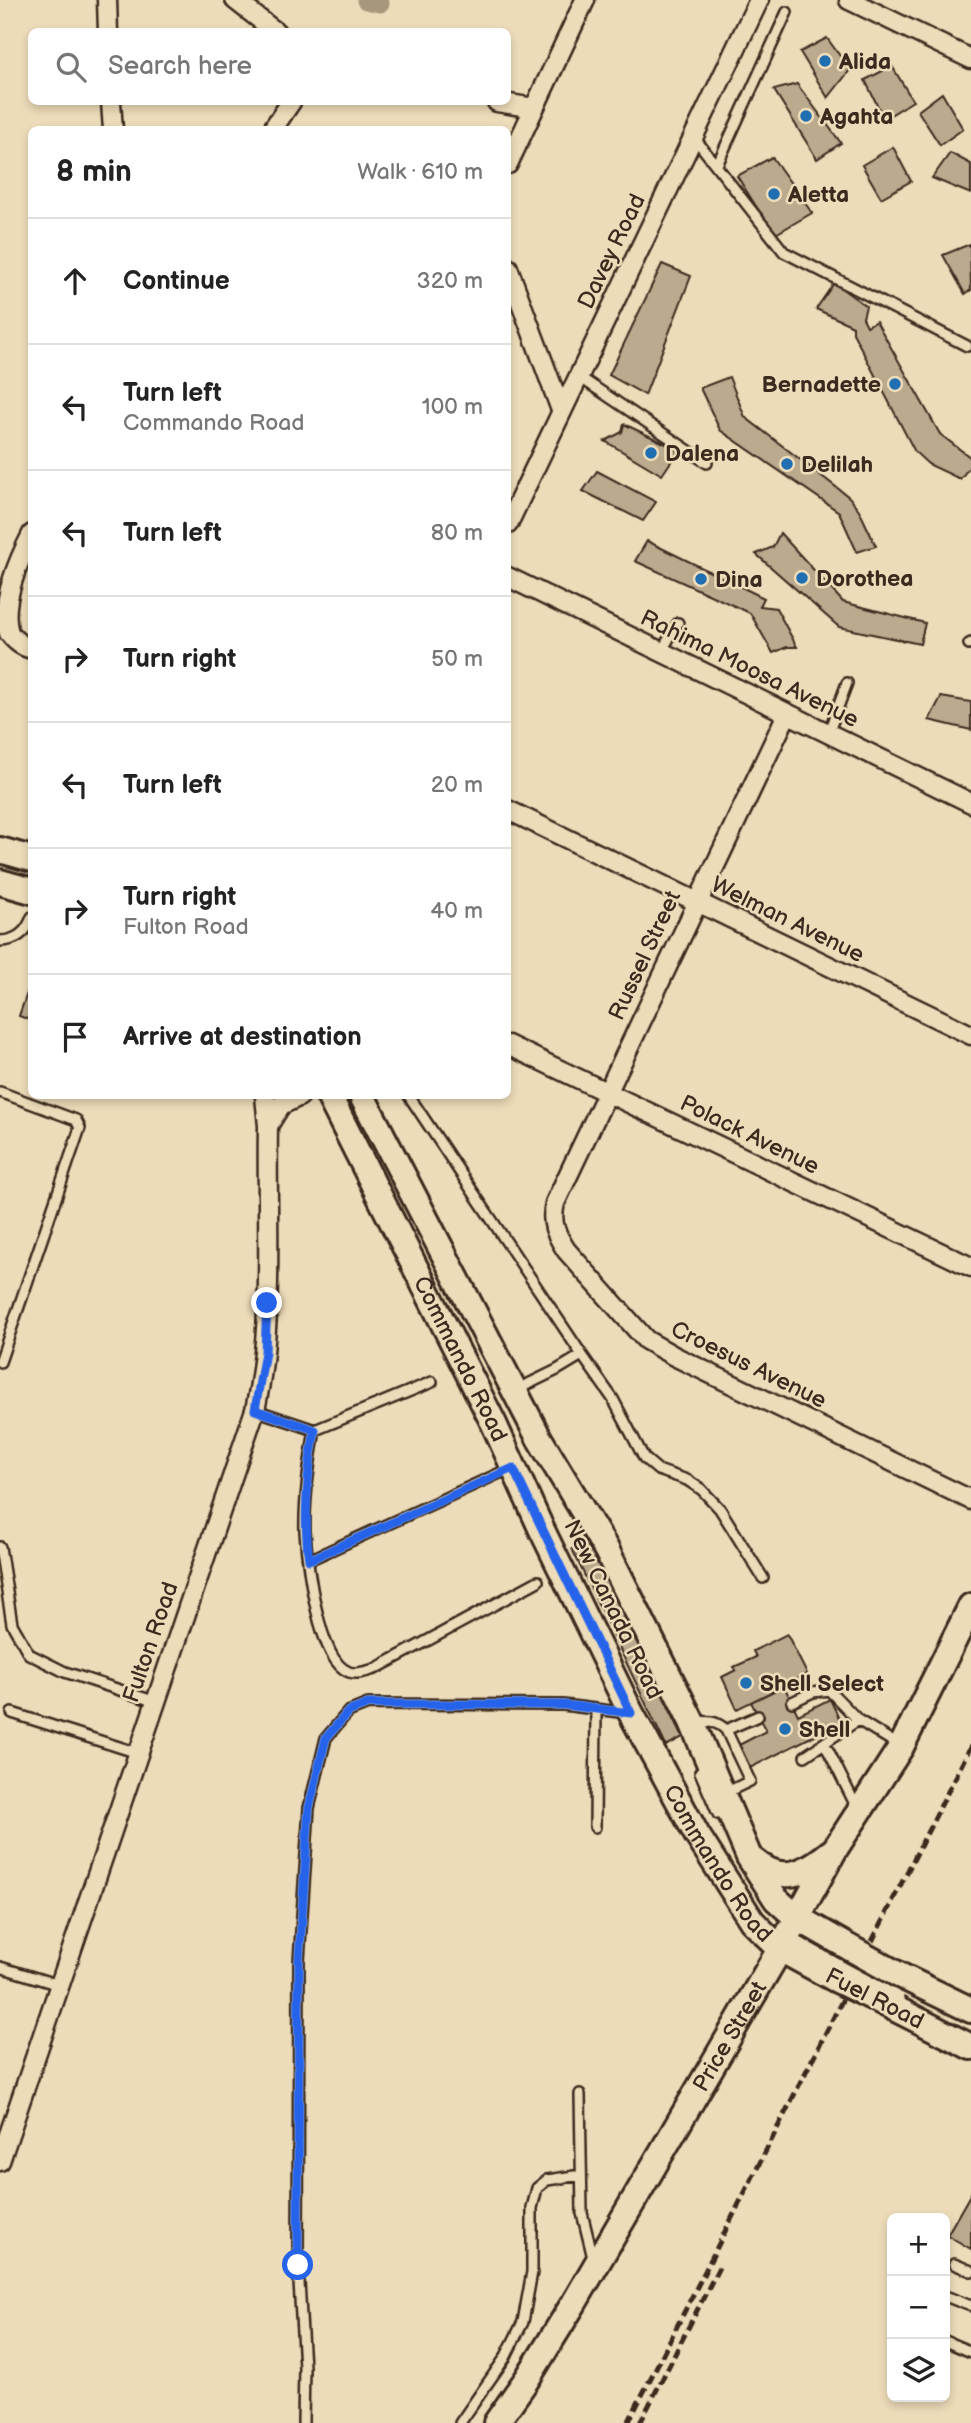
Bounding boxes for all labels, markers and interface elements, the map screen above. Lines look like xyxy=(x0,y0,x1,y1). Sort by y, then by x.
search box xyxy=(28,28,511,105)
icon: search xyxy=(52,48,90,86)
place label: Alida xyxy=(838,48,891,76)
text: Search here xyxy=(108,51,252,82)
marker: Alida xyxy=(817,53,833,69)
place label: Agahta xyxy=(819,103,893,131)
marker: Agahta xyxy=(798,108,814,124)
text: 8 min xyxy=(56,154,132,190)
text: Walk · 610 m xyxy=(357,158,483,186)
place label: Aletta xyxy=(787,181,849,209)
marker: Aletta xyxy=(766,186,782,202)
street label: Davey Road xyxy=(572,189,652,313)
icon: ahead xyxy=(56,262,94,300)
text: Continue xyxy=(123,266,230,297)
text: 320 m xyxy=(417,267,483,295)
place label: Bernadette xyxy=(761,371,881,399)
marker: Bernadette xyxy=(887,376,903,392)
text: Turn left xyxy=(123,378,222,409)
icon: left xyxy=(56,388,94,426)
text: 100 m xyxy=(422,393,483,421)
text: Commando Road xyxy=(123,409,305,437)
place label: Dalena xyxy=(665,440,739,468)
marker: Dalena xyxy=(643,445,659,461)
place label: Delilah xyxy=(801,451,873,479)
marker: Delilah xyxy=(779,456,795,472)
icon: left xyxy=(56,514,94,552)
text: Turn left xyxy=(123,518,222,549)
text: 80 m xyxy=(431,519,483,547)
place label: Dorothea xyxy=(816,565,914,593)
place label: Dina xyxy=(715,566,763,594)
marker: Dorothea xyxy=(794,570,810,586)
marker: Dina xyxy=(693,571,709,587)
street label: Rahima Moosa Avenue xyxy=(636,604,863,734)
icon: right xyxy=(56,640,94,678)
text: Turn right xyxy=(123,644,236,675)
text: 50 m xyxy=(431,645,483,673)
icon: left xyxy=(56,766,94,804)
text: Turn left xyxy=(123,770,222,801)
text: 20 m xyxy=(431,771,483,799)
street label: Welman Avenue xyxy=(706,871,869,969)
text: Turn right xyxy=(123,882,236,913)
street label: Russel Street xyxy=(603,886,687,1025)
icon: right xyxy=(56,892,94,930)
text: 40 m xyxy=(430,897,483,925)
text: Fulton Road xyxy=(123,913,249,941)
icon: arrive xyxy=(56,1018,94,1056)
text: Arrive at destination xyxy=(123,1022,362,1053)
street label: Polack Avenue xyxy=(675,1089,824,1181)
street label: Commando Road xyxy=(407,1272,513,1446)
route end xyxy=(251,1287,282,1318)
street label: Croesus Avenue xyxy=(666,1315,831,1415)
street label: New Canada Road xyxy=(558,1515,669,1704)
street label: Fulton Road xyxy=(117,1578,185,1706)
place label: Shell Select xyxy=(760,1670,884,1698)
marker: Shell Select xyxy=(738,1675,754,1691)
place label: Shell xyxy=(799,1716,850,1744)
marker: Shell xyxy=(777,1721,793,1737)
street label: Commando Road xyxy=(657,1780,778,1949)
street label: Fuel Road xyxy=(821,1962,929,2036)
street label: Price Street xyxy=(687,1976,773,2097)
map controls xyxy=(887,2213,950,2402)
button: + xyxy=(887,2213,950,2276)
route start xyxy=(282,2249,313,2280)
button: − xyxy=(887,2276,950,2339)
button: layers xyxy=(887,2339,950,2402)

